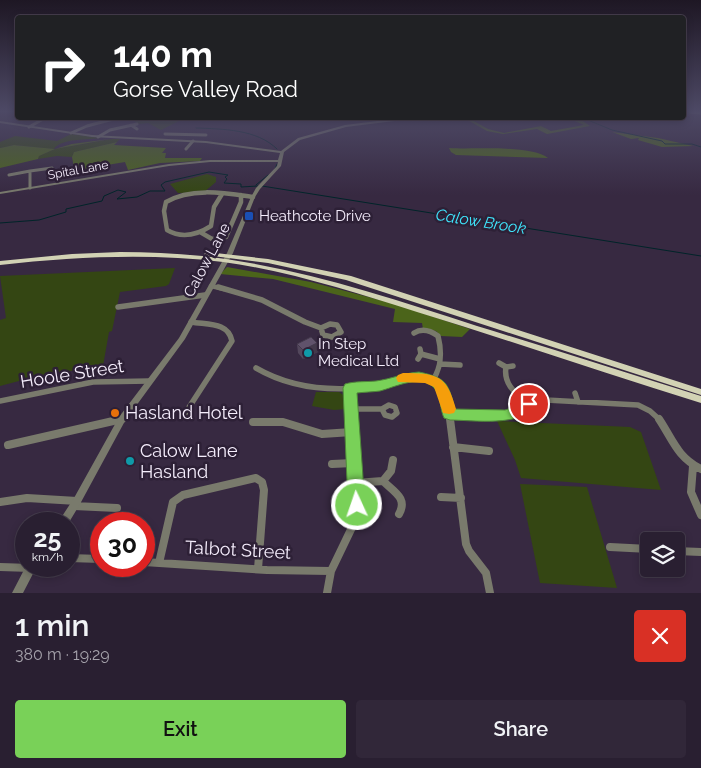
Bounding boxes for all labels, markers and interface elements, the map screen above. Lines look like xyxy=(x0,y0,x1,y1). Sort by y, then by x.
text: 140 m xyxy=(113,34,213,75)
icon: right xyxy=(30,35,95,100)
text: Gorse Valley Road xyxy=(113,76,298,102)
street label: Spital Lane xyxy=(47,158,109,182)
water label: Calow Brook xyxy=(434,205,528,238)
place label: Heathcote Drive xyxy=(259,207,371,225)
marker: Heathcote Drive xyxy=(243,210,255,222)
street label: Calow Lane xyxy=(180,220,234,300)
place label: In Step Medical Ltd xyxy=(318,335,399,370)
marker: In Step Medical Ltd xyxy=(302,347,314,359)
street label: Hoole Street xyxy=(19,355,125,392)
pin xyxy=(508,383,550,425)
icon: arrive xyxy=(515,390,543,418)
place label: Hasland Hotel xyxy=(125,402,243,423)
marker: Hasland Hotel xyxy=(109,407,121,419)
place label: Calow Lane Hasland xyxy=(140,440,238,482)
marker: Calow Lane Hasland xyxy=(124,455,136,467)
position arrow xyxy=(330,478,382,530)
speed limit sign: 30 xyxy=(90,512,155,577)
text: 25 xyxy=(34,523,61,553)
map controls xyxy=(640,532,685,577)
button: layers xyxy=(640,532,685,577)
street label: Talbot Street xyxy=(185,536,292,563)
text: km/h xyxy=(32,550,63,564)
text: 1 min xyxy=(15,608,90,643)
button: close xyxy=(634,610,686,662)
text: 380 m · 19:29 xyxy=(15,645,110,664)
button: Exit xyxy=(15,700,346,758)
button: Share xyxy=(356,700,686,758)

